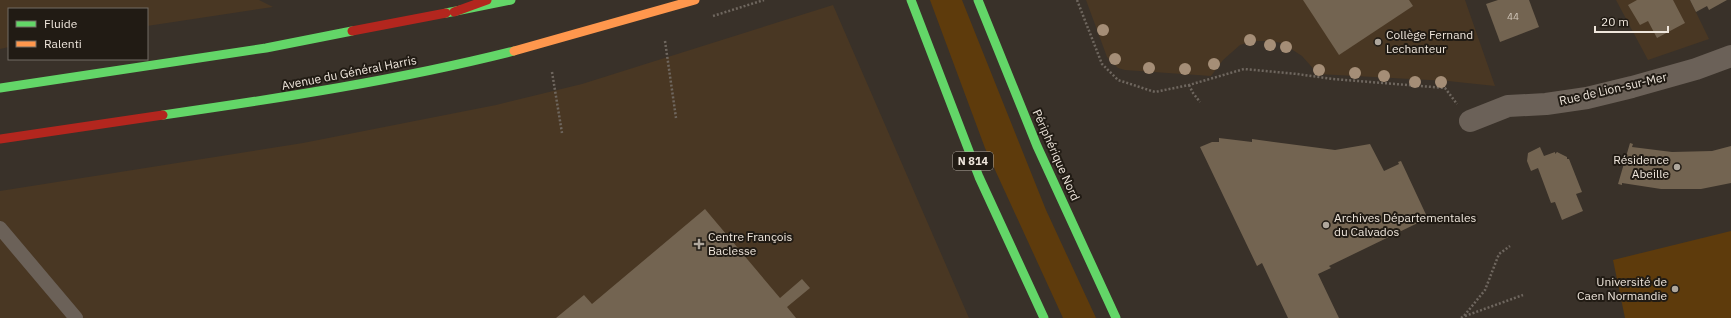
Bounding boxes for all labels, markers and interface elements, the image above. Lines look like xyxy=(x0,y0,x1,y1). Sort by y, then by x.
legend xyxy=(8,8,148,60)
scale bar xyxy=(1595,8,1668,34)
house number: 44 xyxy=(1507,10,1519,23)
text: 20 m xyxy=(1601,14,1629,29)
text: Fluide xyxy=(44,16,78,31)
place label: Collège Fernand Lechanteur xyxy=(1386,27,1473,56)
text: Ralenti xyxy=(44,36,82,51)
marker: Collège Fernand Lechanteur xyxy=(1373,37,1383,47)
street label: Avenue du Général Harris xyxy=(280,52,418,93)
street label: Rue de Lion-sur-Mer xyxy=(1558,69,1669,108)
street label: Périphérique Nord xyxy=(1030,107,1083,203)
road number: N 814 xyxy=(953,152,993,170)
place label: Résidence Abeille xyxy=(1613,152,1669,181)
marker: Résidence Abeille xyxy=(1672,162,1682,172)
place label: Archives Départementales du Calvados xyxy=(1334,210,1477,239)
marker: Archives Départementales du Calvados xyxy=(1321,220,1331,230)
place label: Centre François Baclesse xyxy=(708,229,793,258)
marker: Centre François Baclesse xyxy=(693,238,705,250)
place label: Université de Caen Normandie xyxy=(1577,274,1667,303)
marker: Université de Caen Normandie xyxy=(1670,284,1680,294)

